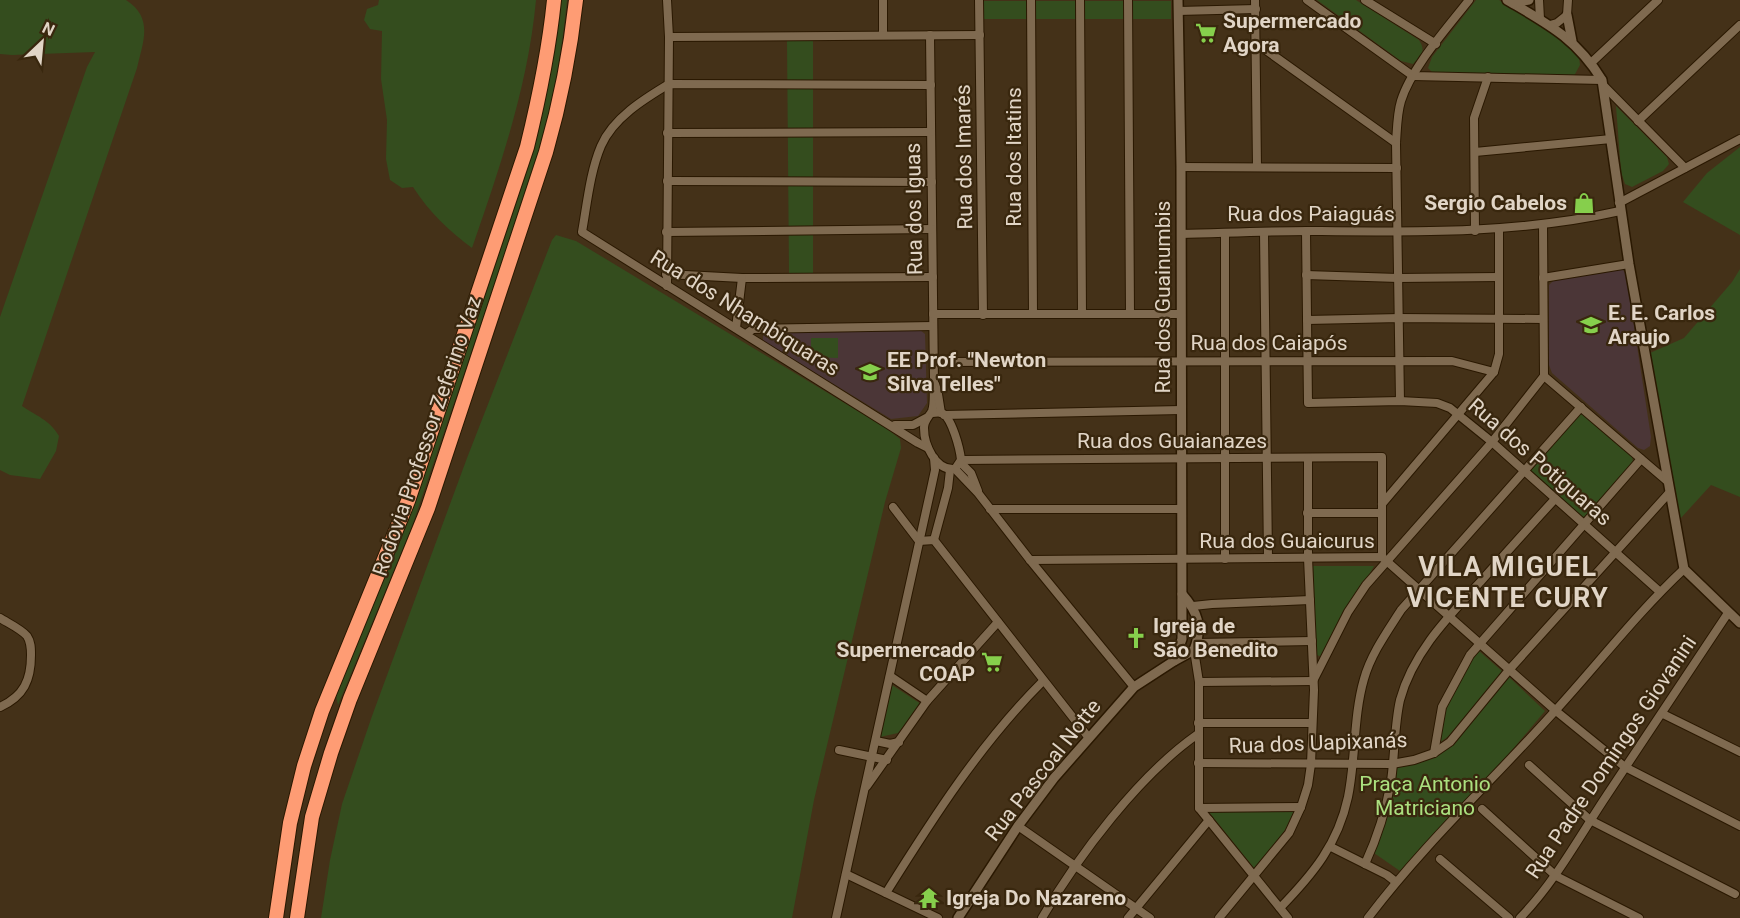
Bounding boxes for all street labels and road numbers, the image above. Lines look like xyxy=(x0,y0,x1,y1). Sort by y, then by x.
street label: Rua dos Imarés xyxy=(951,84,977,230)
street label: Rua dos Itatins xyxy=(1002,87,1026,227)
street label: Rua dos Iguas xyxy=(901,143,927,275)
street label: Rua dos Guainumbis xyxy=(1151,201,1175,393)
street label: Rua dos Paiaguás xyxy=(1227,202,1395,226)
street label: Rua dos Nhambiquaras xyxy=(646,245,844,381)
street label: Rodovia Professor Zeferino Vaz xyxy=(368,293,486,579)
street label: Rua dos Caiapós xyxy=(1190,331,1348,355)
street label: Rua dos Potiguaras xyxy=(1464,393,1616,531)
street label: Rua dos Guaianazes xyxy=(1077,429,1267,453)
street label: Rua dos Guaicurus xyxy=(1199,529,1375,553)
street label: Rua Padre Domingos Giovanini xyxy=(1521,631,1701,883)
street label: Rua Pascoal Notte xyxy=(980,694,1106,846)
street label: Rua dos Uapixanás xyxy=(1228,728,1408,758)

